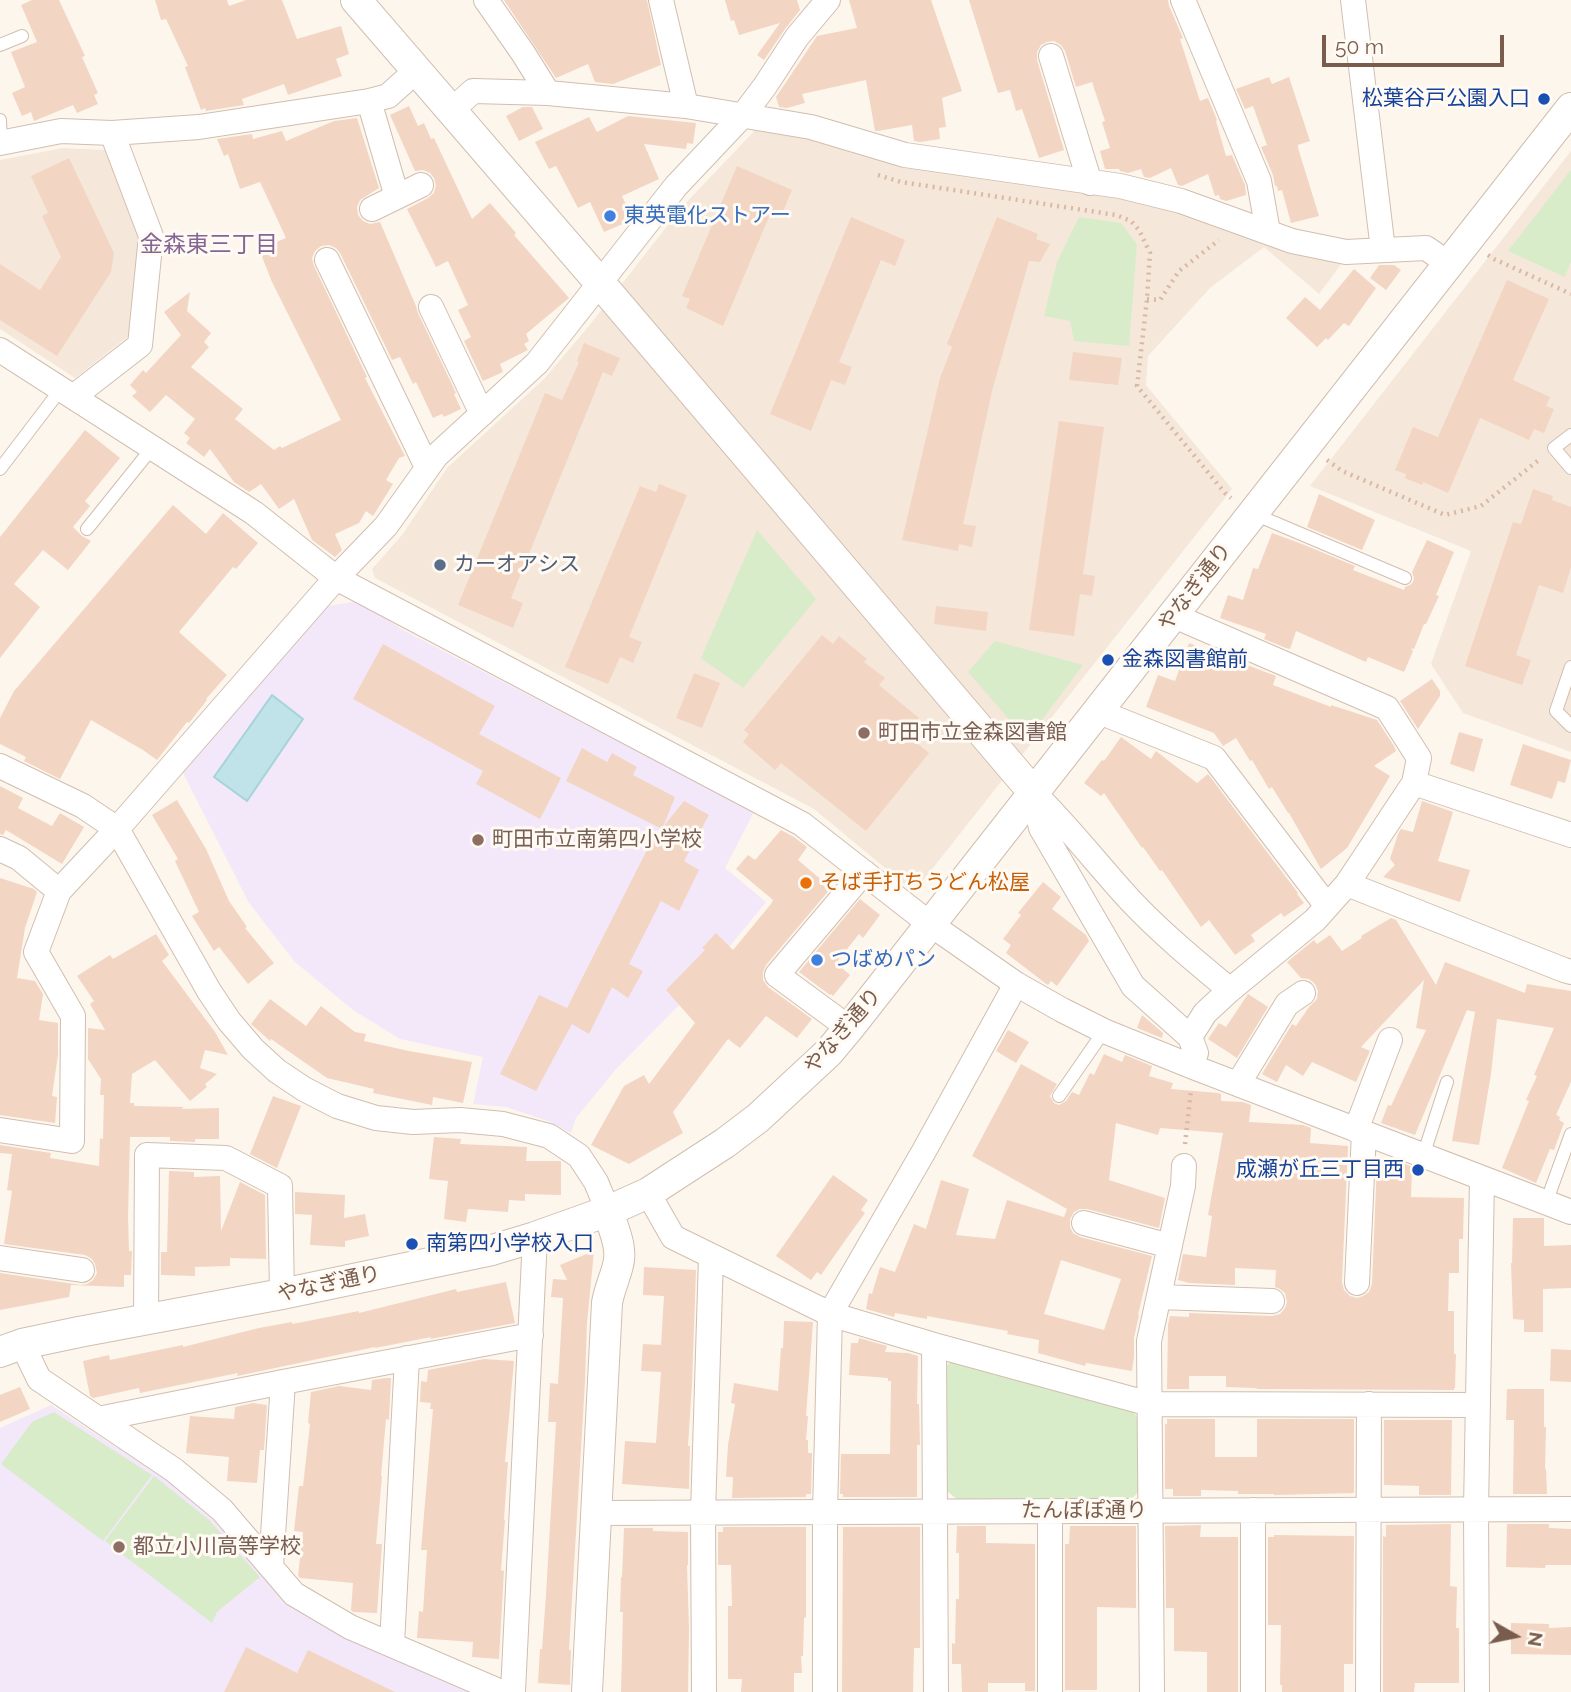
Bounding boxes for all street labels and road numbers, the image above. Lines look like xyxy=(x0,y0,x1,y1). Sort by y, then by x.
street label: やなぎ通り xyxy=(1153,538,1237,636)
street label: やなぎ通り xyxy=(799,983,887,1079)
street label: やなぎ通り xyxy=(275,1261,383,1307)
street label: たんぽぽ通り xyxy=(1021,1498,1147,1524)

